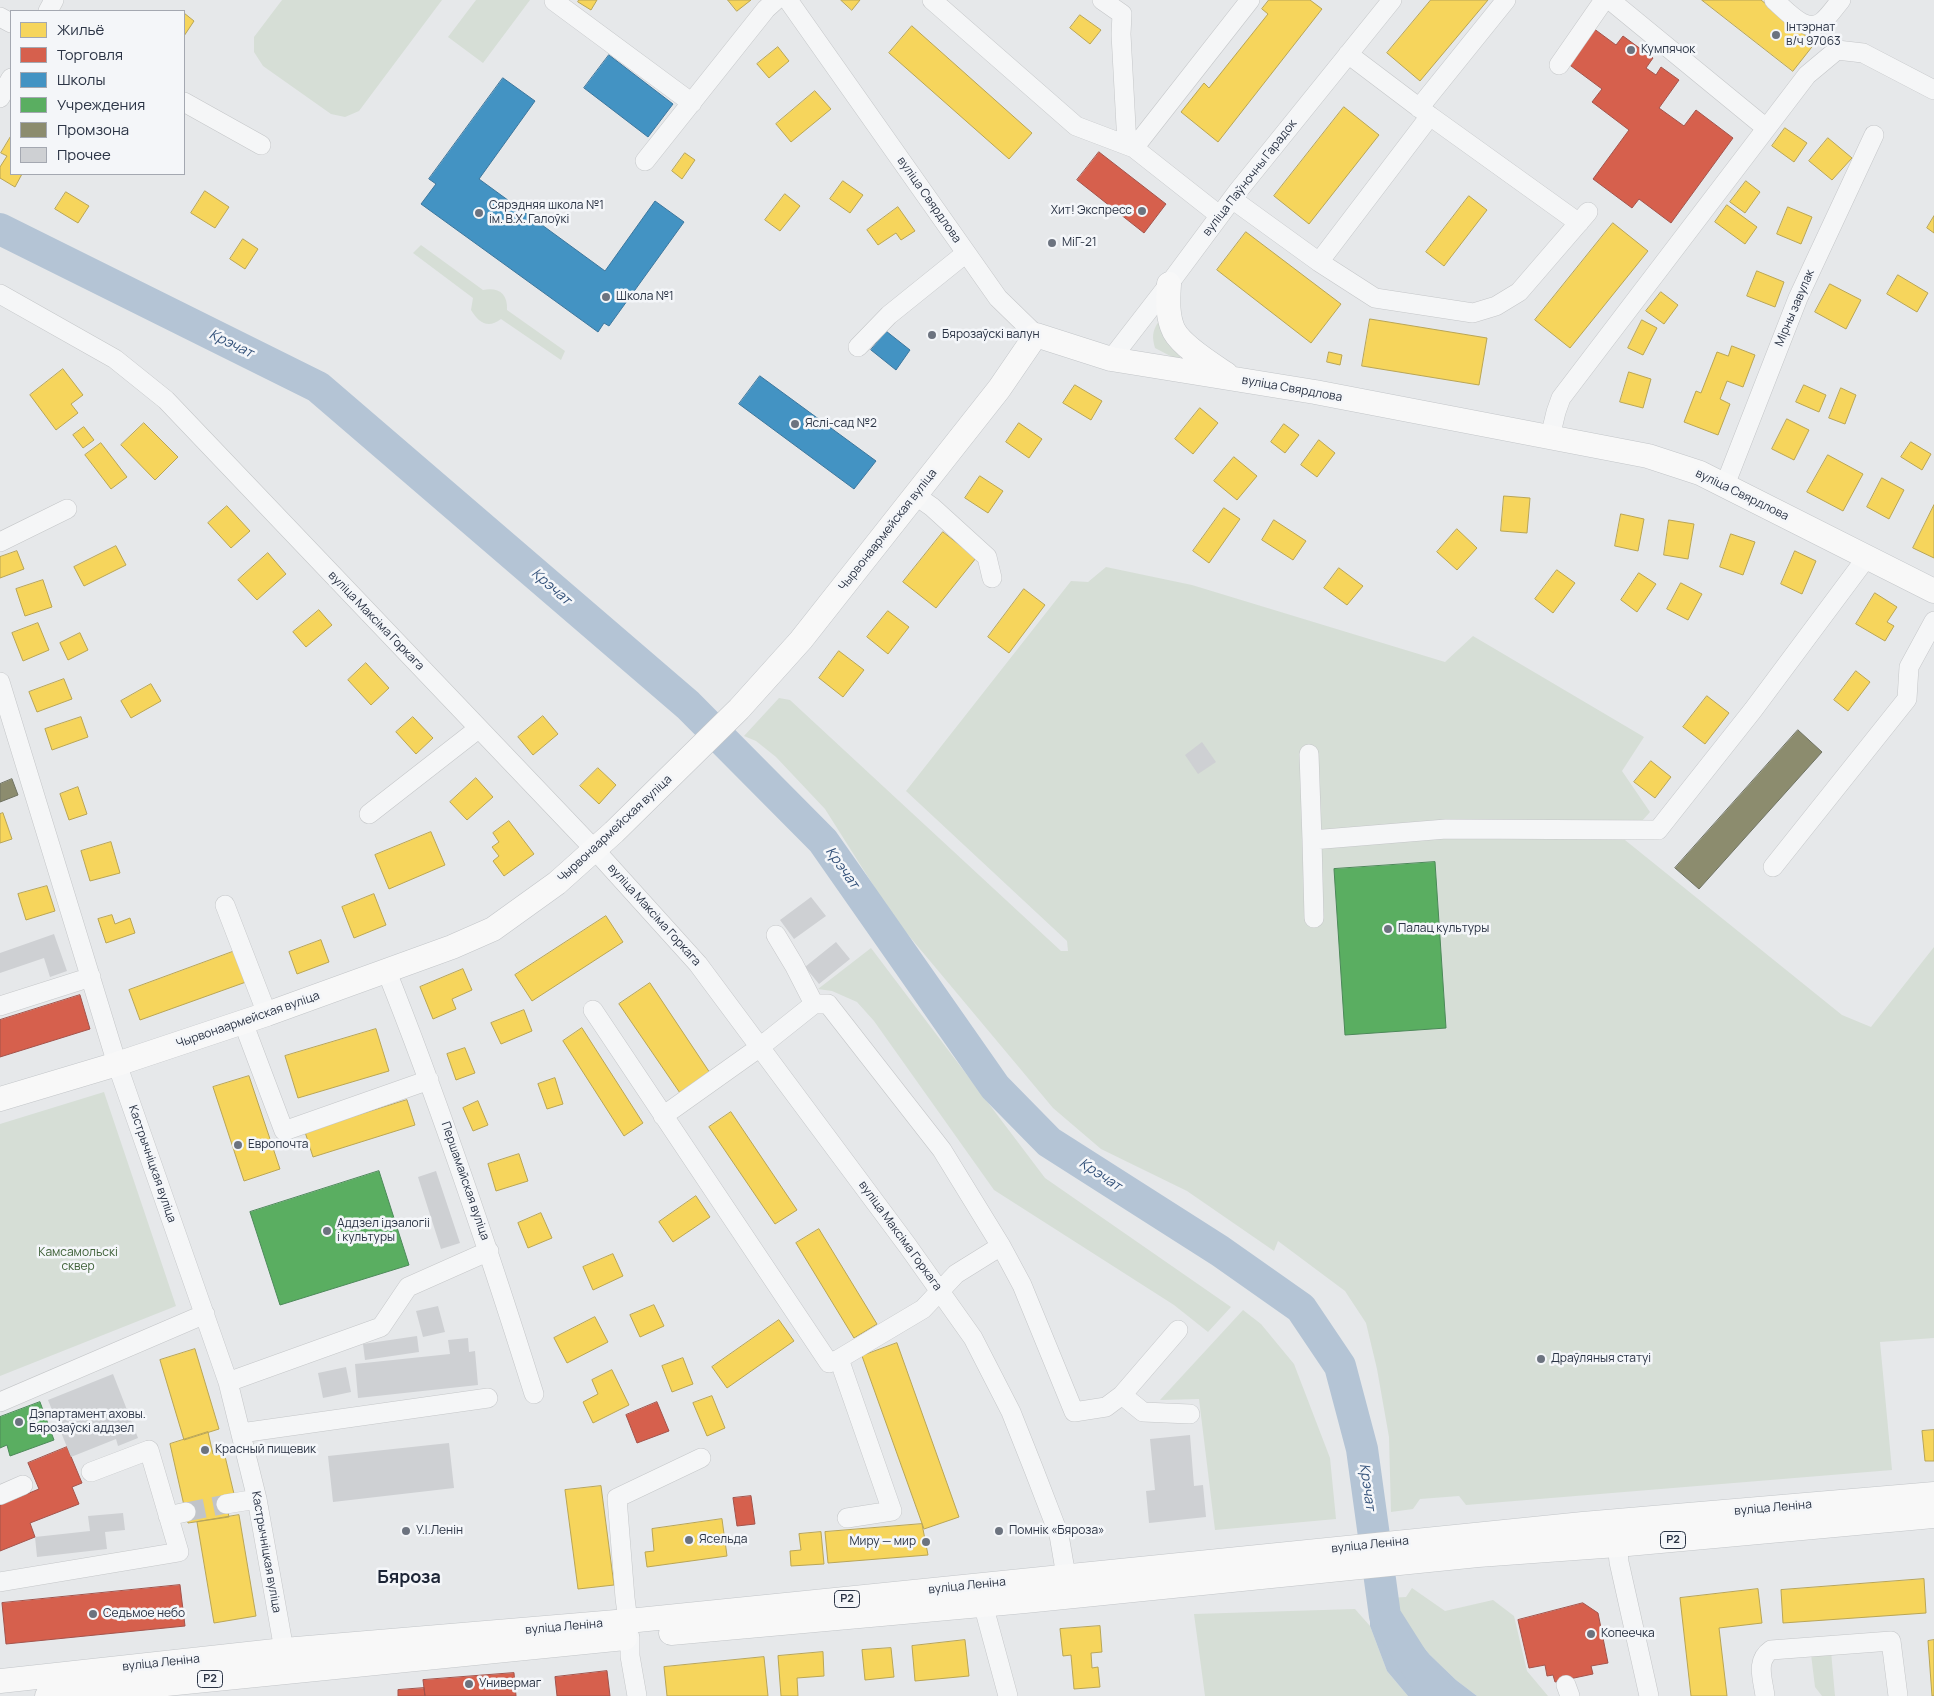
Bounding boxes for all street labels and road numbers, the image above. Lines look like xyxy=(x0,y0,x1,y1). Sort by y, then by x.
street label: вуліца Паўночны Гарадок xyxy=(1200,117,1300,239)
street label: вуліца Свярдлова xyxy=(894,154,964,246)
street label: Мірны завулак xyxy=(1772,267,1818,349)
street label: вуліца Свярдлова xyxy=(1241,373,1343,405)
street label: Чырвонаармейская вуліца xyxy=(836,466,940,594)
street label: вуліца Свярдлова xyxy=(1693,466,1791,524)
street label: вуліца Максіма Горкага xyxy=(325,568,427,674)
street label: Чырвонаармейская вуліца xyxy=(555,772,675,886)
street label: вуліца Максіма Горкага xyxy=(604,861,704,969)
street label: Чырвонаармейская вуліца xyxy=(174,989,322,1051)
street label: Кастрычніцкая вуліца xyxy=(125,1103,179,1225)
street label: Першамайская вуліца xyxy=(438,1120,492,1242)
street label: вуліца Максіма Горкага xyxy=(855,1178,945,1294)
street label: Кастрычніцкая вуліца xyxy=(248,1490,284,1614)
street label: вуліца Леніна xyxy=(1734,1497,1812,1519)
road number: Р2 xyxy=(1660,1532,1686,1548)
street label: вуліца Леніна xyxy=(1331,1534,1409,1556)
street label: вуліца Леніна xyxy=(928,1575,1006,1597)
road number: Р2 xyxy=(834,1590,860,1608)
street label: вуліца Леніна xyxy=(525,1616,603,1638)
street label: вуліца Леніна xyxy=(122,1652,200,1674)
road number: Р2 xyxy=(198,1670,222,1688)

